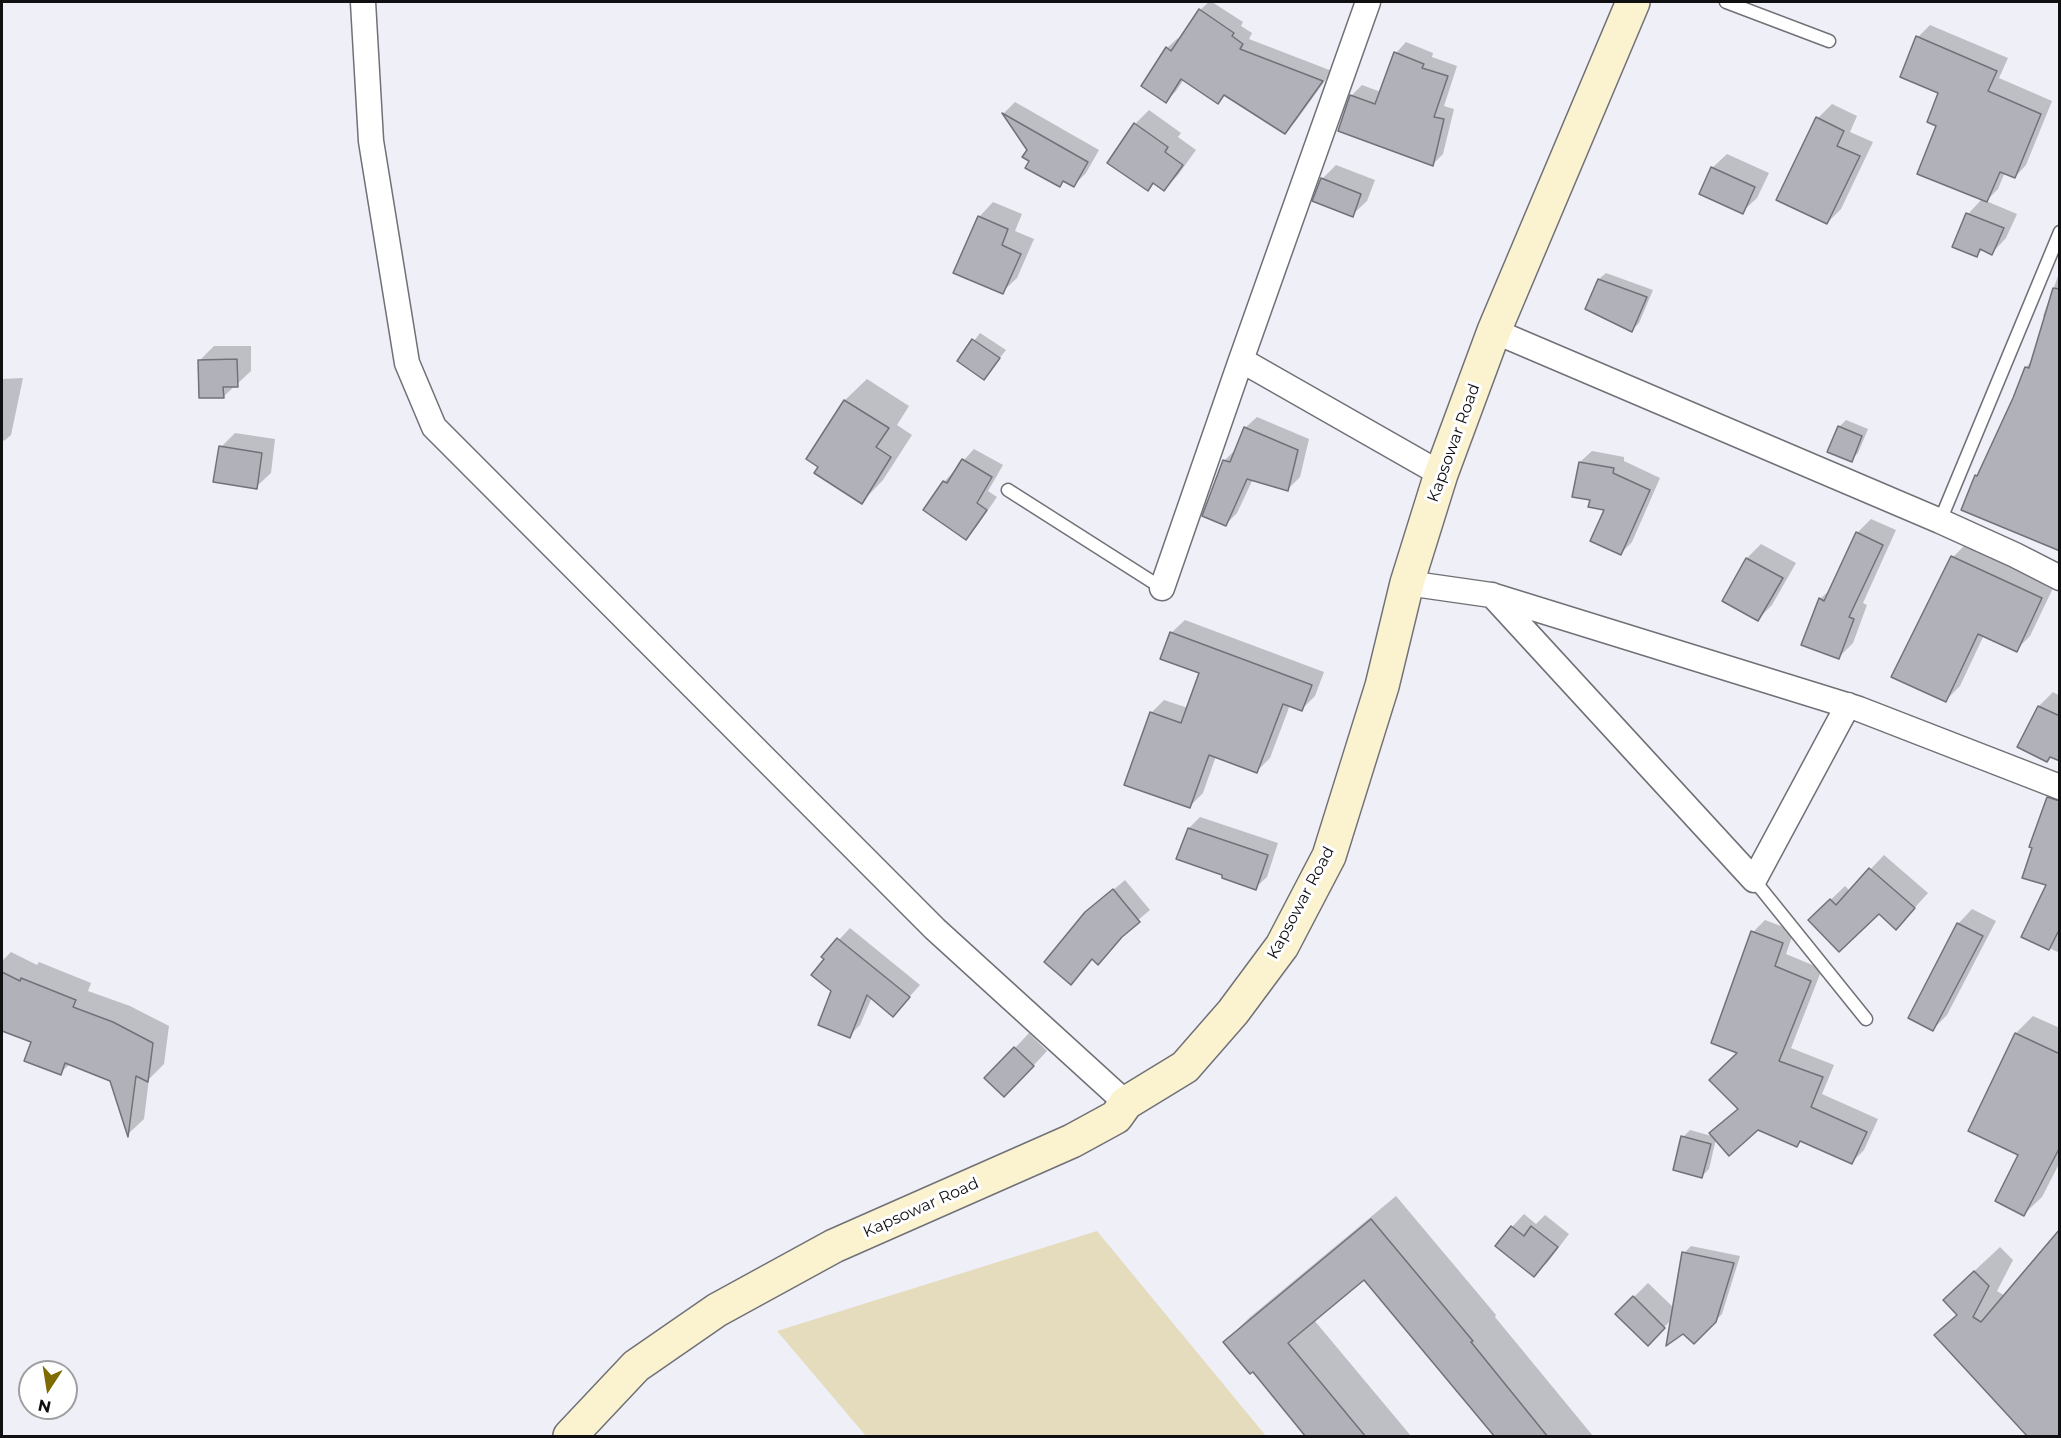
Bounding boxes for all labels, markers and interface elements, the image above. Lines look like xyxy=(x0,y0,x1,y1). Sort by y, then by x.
street label: Kapsowar Road xyxy=(1424,381,1484,505)
street label: Kapsowar Road xyxy=(1263,843,1339,963)
street label: Kapsowar Road xyxy=(860,1174,982,1242)
north arrow xyxy=(18,1360,78,1420)
text: N xyxy=(36,1396,53,1417)

